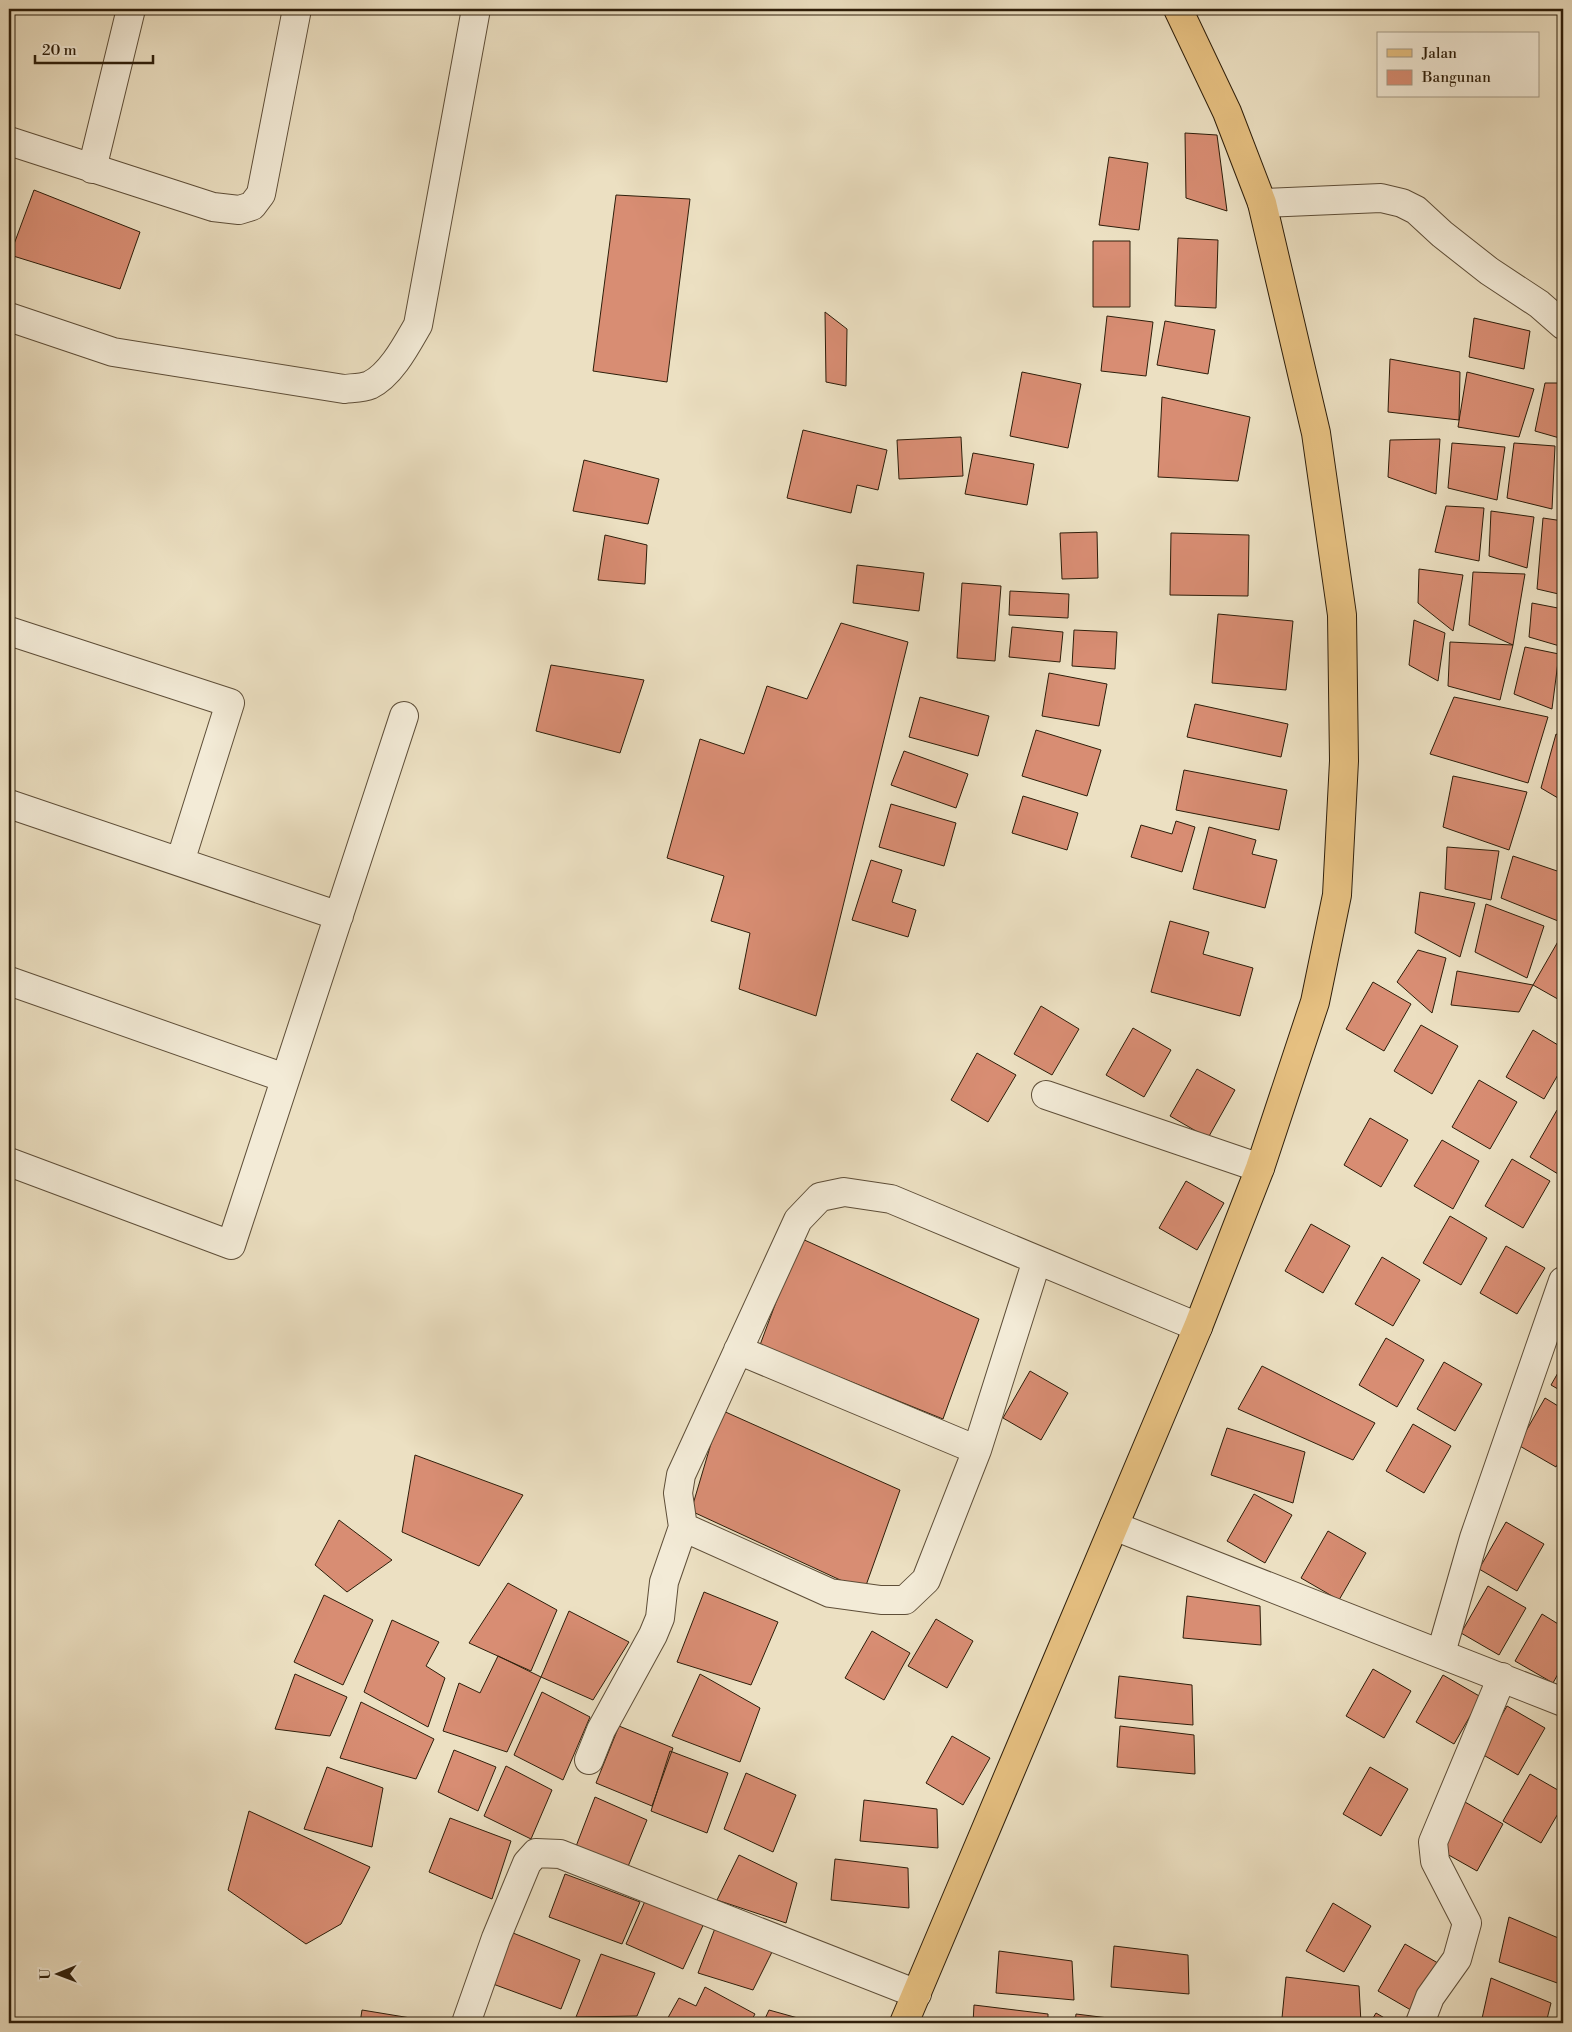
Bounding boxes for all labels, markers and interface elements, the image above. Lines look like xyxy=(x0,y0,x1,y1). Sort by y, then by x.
scale bar xyxy=(35,32,152,64)
legend xyxy=(1377,32,1540,98)
text: 20 m xyxy=(42,41,77,60)
text: Jalan xyxy=(1421,44,1457,63)
text: Bangunan xyxy=(1421,68,1491,87)
north arrow xyxy=(32,1950,82,2000)
text: U xyxy=(37,1968,55,1980)

